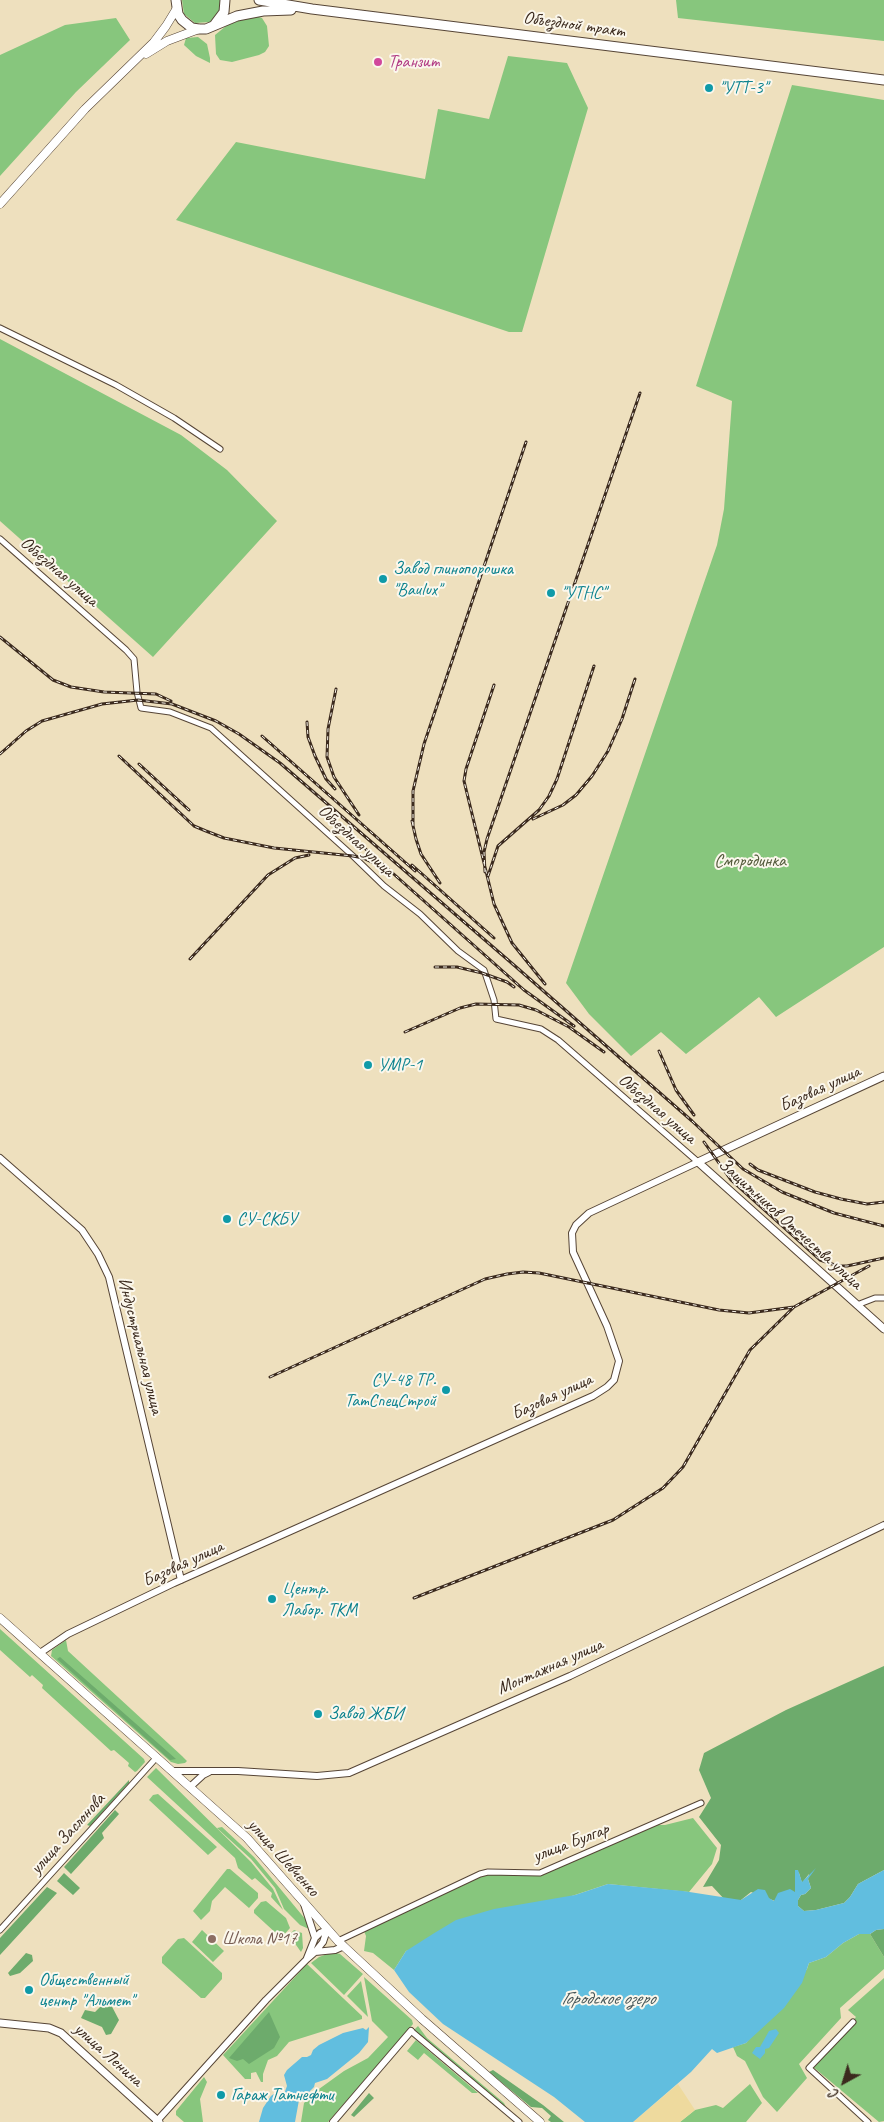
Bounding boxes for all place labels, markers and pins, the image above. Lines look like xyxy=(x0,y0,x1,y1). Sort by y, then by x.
place label: Транзит xyxy=(388,51,439,73)
marker: Транзит xyxy=(372,56,384,68)
place label: "УТТ-3" xyxy=(719,77,767,99)
marker: "УТТ-3" xyxy=(703,82,715,94)
place label: Завод глинопорошка "Baulux" xyxy=(393,558,513,600)
marker: Завод глинопорошка "Baulux" xyxy=(377,573,389,585)
place label: "УТНС" xyxy=(561,582,606,604)
marker: "УТНС" xyxy=(545,587,557,599)
place label: УМР-1 xyxy=(378,1054,422,1076)
marker: УМР-1 xyxy=(362,1059,374,1071)
place label: СУ-СКБУ xyxy=(237,1208,297,1230)
marker: СУ-СКБУ xyxy=(221,1213,233,1225)
place label: СУ-48 ТР. ТатСпецСтрой xyxy=(345,1369,436,1412)
marker: СУ-48 ТР. ТатСпецСтрой xyxy=(440,1384,452,1396)
place label: Центр. Лабор. ТКМ xyxy=(282,1578,357,1620)
marker: Центр. Лабор. ТКМ xyxy=(266,1593,278,1605)
place label: Завод ЖБИ xyxy=(328,1703,403,1725)
marker: Завод ЖБИ xyxy=(312,1708,324,1720)
place label: Школа №17 xyxy=(222,1928,297,1950)
marker: Школа №17 xyxy=(206,1933,218,1945)
place label: Общественный центр "Альмет" xyxy=(39,1969,134,2012)
marker: Общественный центр "Альмет" xyxy=(23,1984,35,1996)
place label: Гараж Татнефти xyxy=(231,2084,333,2106)
marker: Гараж Татнефти xyxy=(215,2089,227,2101)

